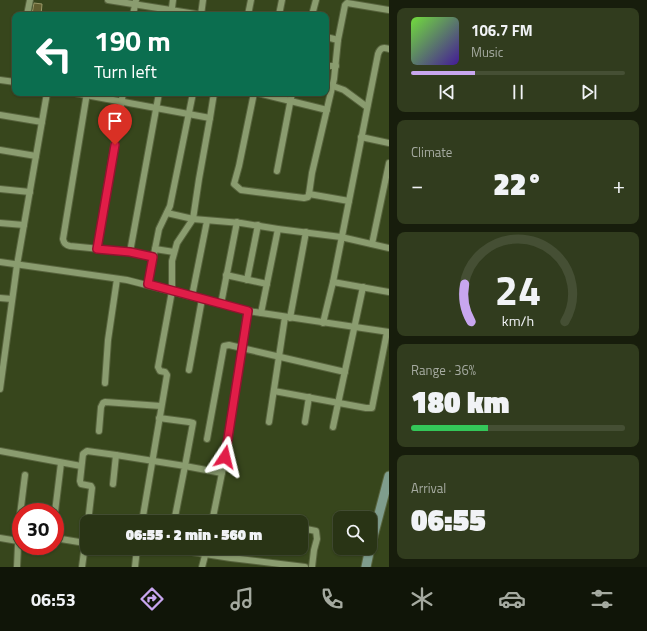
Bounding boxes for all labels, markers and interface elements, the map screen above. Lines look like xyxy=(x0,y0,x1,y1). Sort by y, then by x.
text: 190 m xyxy=(94,19,171,62)
text: 106.7 FM xyxy=(471,19,533,42)
icon: left xyxy=(28,28,80,80)
text: Music xyxy=(471,42,503,62)
text: Turn left xyxy=(94,58,157,85)
icon: previous xyxy=(436,81,458,103)
icon: pause xyxy=(507,81,529,103)
icon: next xyxy=(578,81,600,103)
pin xyxy=(98,104,132,145)
icon: arrive xyxy=(104,110,126,132)
text: Climate xyxy=(411,142,452,162)
text: 22° xyxy=(493,161,543,207)
text: − xyxy=(411,168,423,202)
text: + xyxy=(613,168,625,202)
text: 24 xyxy=(495,257,541,320)
text: km/h xyxy=(502,309,534,331)
text: Range · 36% xyxy=(411,360,476,380)
text: 180 km xyxy=(411,379,509,425)
position arrow xyxy=(204,436,246,478)
text: Arrival xyxy=(411,478,446,498)
text: 06:55 xyxy=(411,497,486,543)
speed limit sign: 30 xyxy=(12,503,64,555)
map controls xyxy=(333,511,377,555)
button: search xyxy=(333,511,377,555)
text: 06:55 · 2 min · 560 m xyxy=(126,523,262,546)
icon: directions xyxy=(138,585,166,613)
icon: music xyxy=(228,585,256,613)
icon: phone xyxy=(318,585,346,613)
icon: climate xyxy=(408,585,436,613)
icon: car xyxy=(498,585,526,613)
icon: filters xyxy=(588,585,616,613)
text: 06:53 xyxy=(31,586,76,613)

